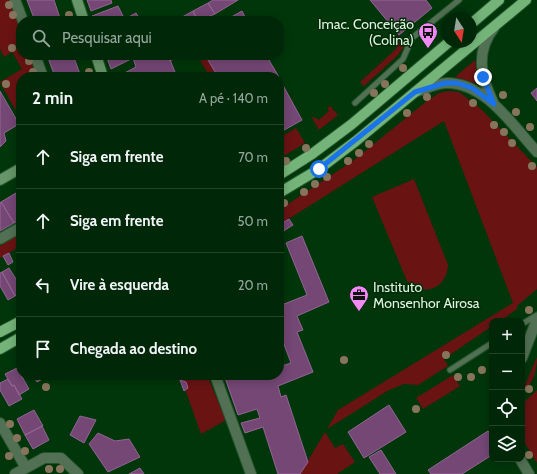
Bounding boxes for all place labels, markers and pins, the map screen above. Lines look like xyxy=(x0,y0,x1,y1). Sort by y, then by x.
place label: Imac. Conceição (Colina) xyxy=(318,15,414,49)
bus stop icon: Imac. Conceição (Colina) xyxy=(417,21,439,49)
place label: Instituto Monsenhor Airosa xyxy=(373,278,480,312)
office icon: Instituto Monsenhor Airosa xyxy=(348,284,370,312)

